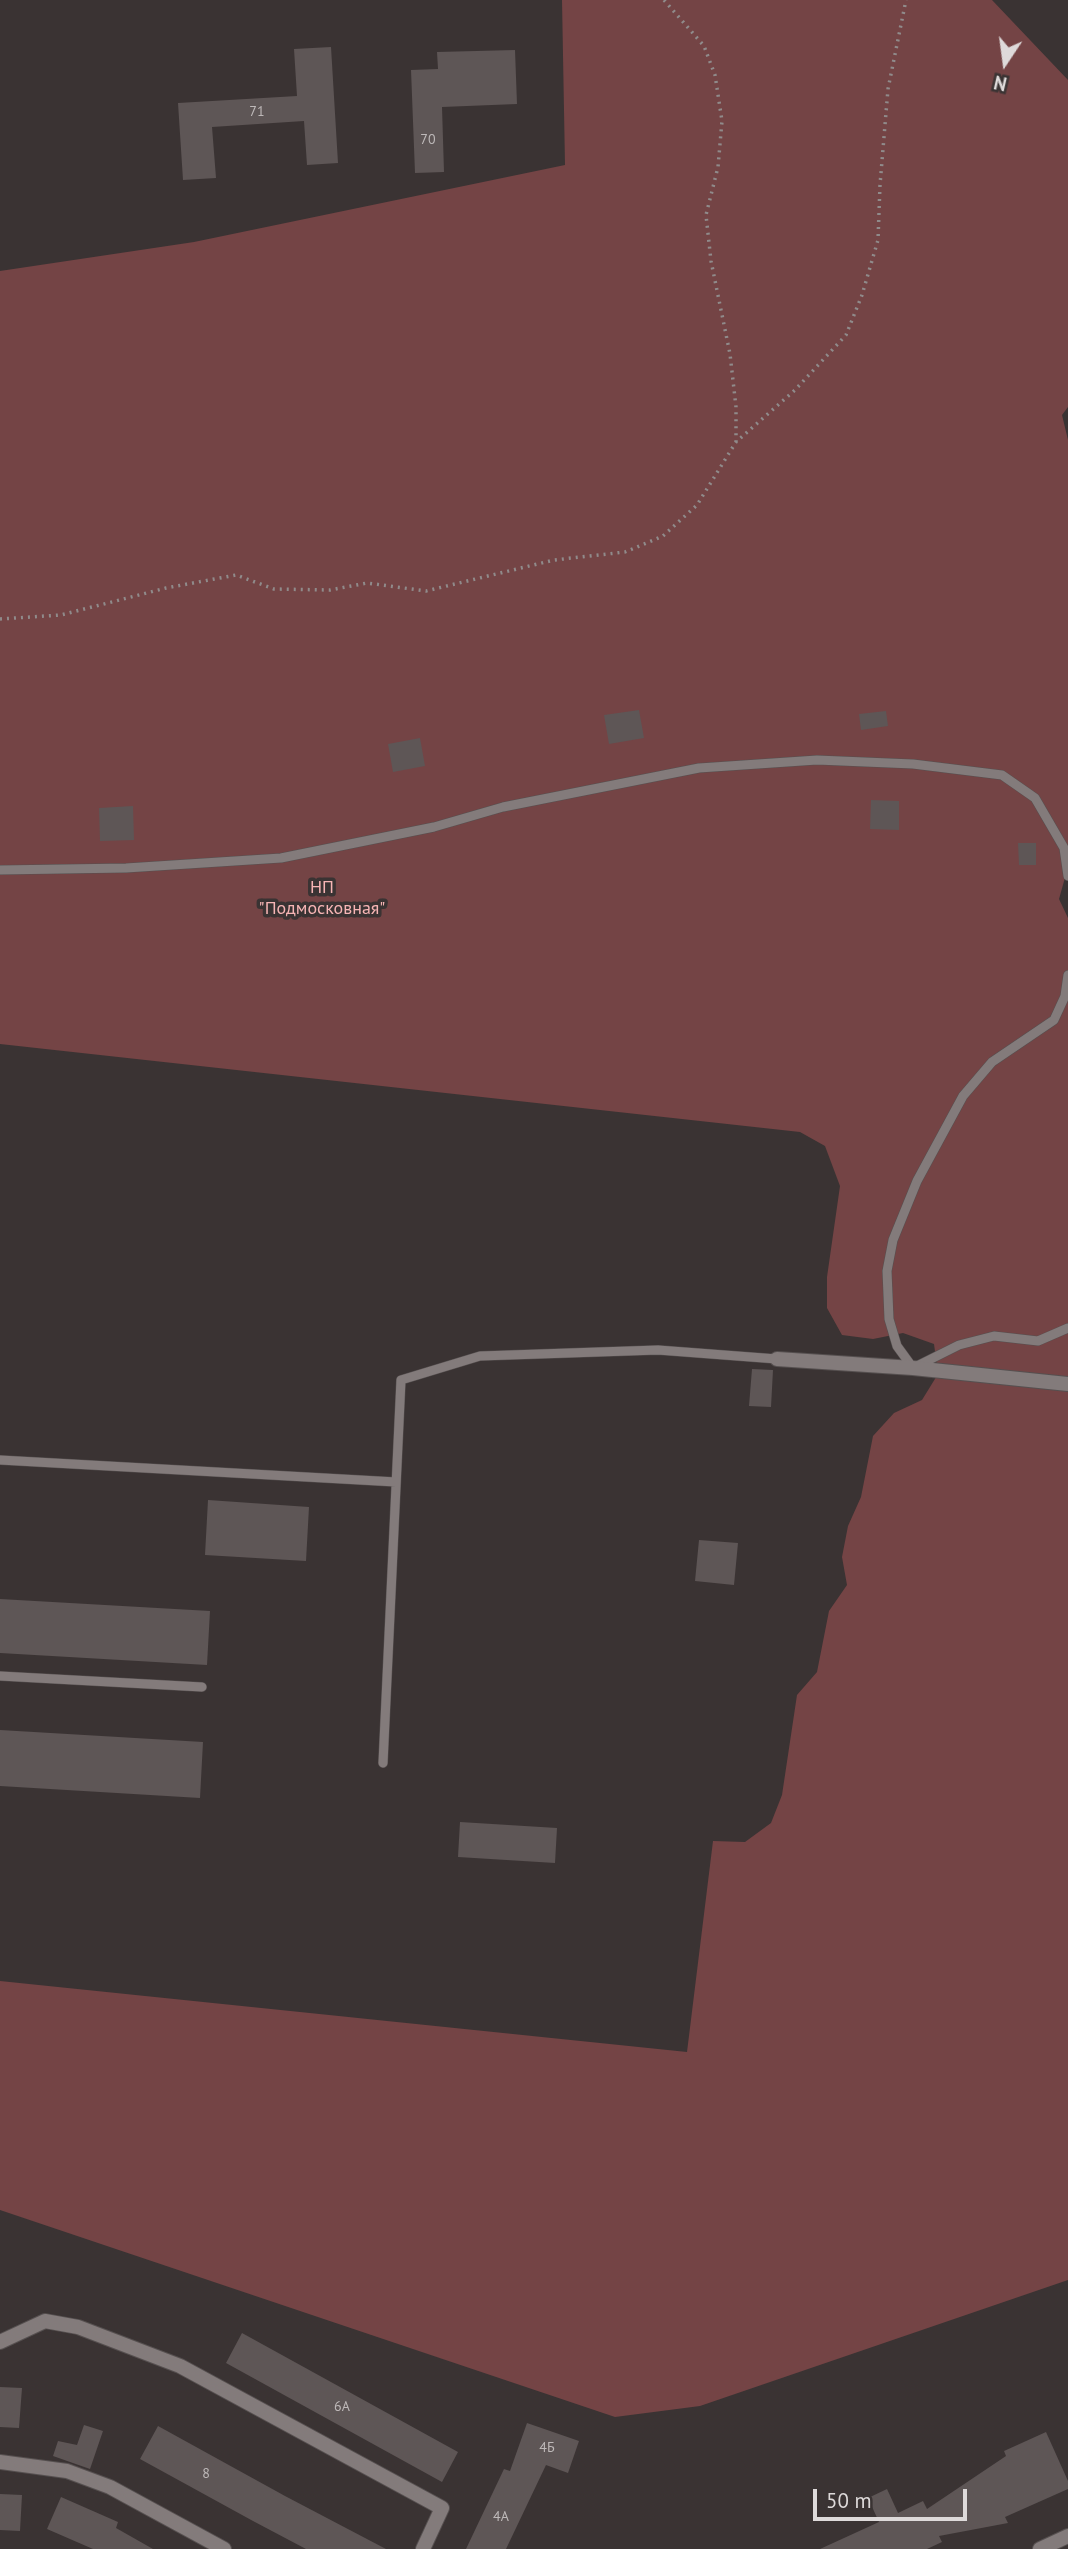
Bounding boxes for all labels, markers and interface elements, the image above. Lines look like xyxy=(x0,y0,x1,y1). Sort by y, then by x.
north arrow xyxy=(970,28,1040,98)
text: N xyxy=(992,70,1009,97)
house number: 71 xyxy=(249,104,265,120)
house number: 70 xyxy=(420,132,436,148)
park label: НП "Подмосковная" xyxy=(259,877,385,920)
house number: 6А xyxy=(334,2399,350,2415)
house number: 4Б xyxy=(539,2440,555,2456)
house number: 8 xyxy=(202,2466,210,2482)
scale bar xyxy=(816,2476,970,2520)
text: 50 m xyxy=(826,2487,872,2514)
house number: 4А xyxy=(493,2509,509,2525)

